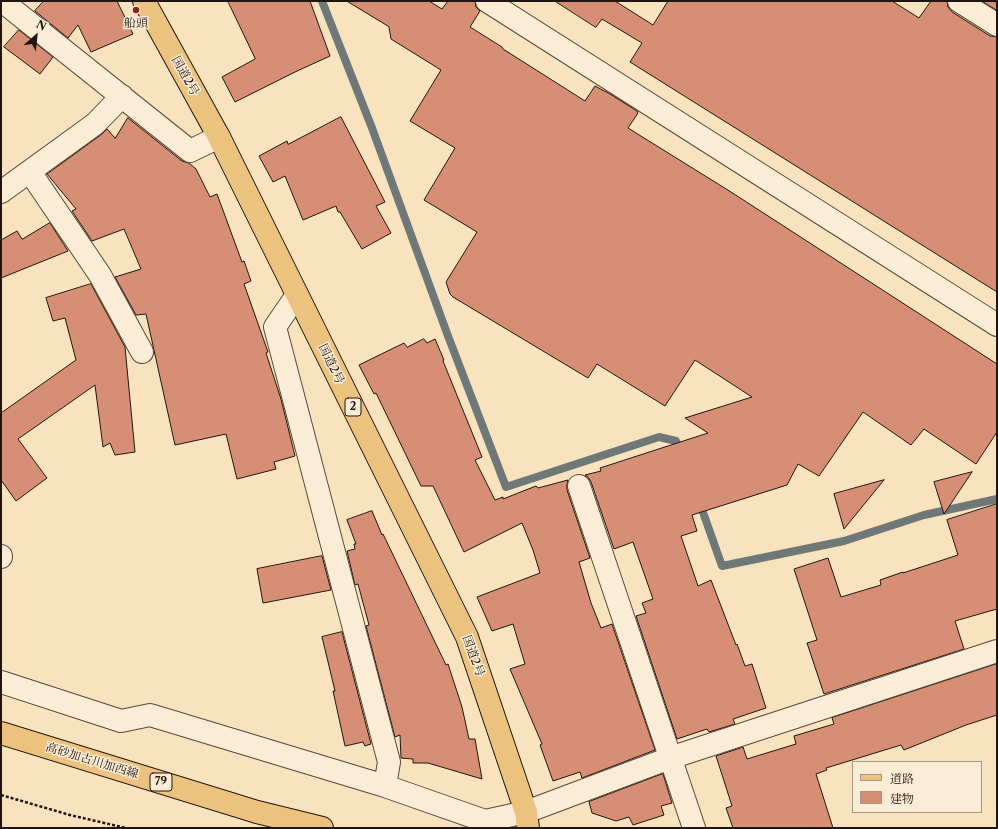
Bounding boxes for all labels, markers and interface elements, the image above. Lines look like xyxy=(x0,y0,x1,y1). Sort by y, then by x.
marker: 船頭 xyxy=(131,5,141,15)
north arrow xyxy=(16,16,56,56)
text: N xyxy=(34,17,49,34)
place label: 船頭 xyxy=(124,17,148,31)
street label: 国道2号 xyxy=(168,54,202,98)
street label: 国道2号 xyxy=(315,342,347,386)
road number: 2 xyxy=(345,398,361,416)
street label: 国道2号 xyxy=(459,633,487,679)
street label: 高砂加古川加西線 xyxy=(44,740,140,782)
legend xyxy=(852,761,982,813)
text: 道路 xyxy=(890,771,914,786)
road number: 79 xyxy=(150,773,172,791)
text: 建物 xyxy=(890,791,914,806)

